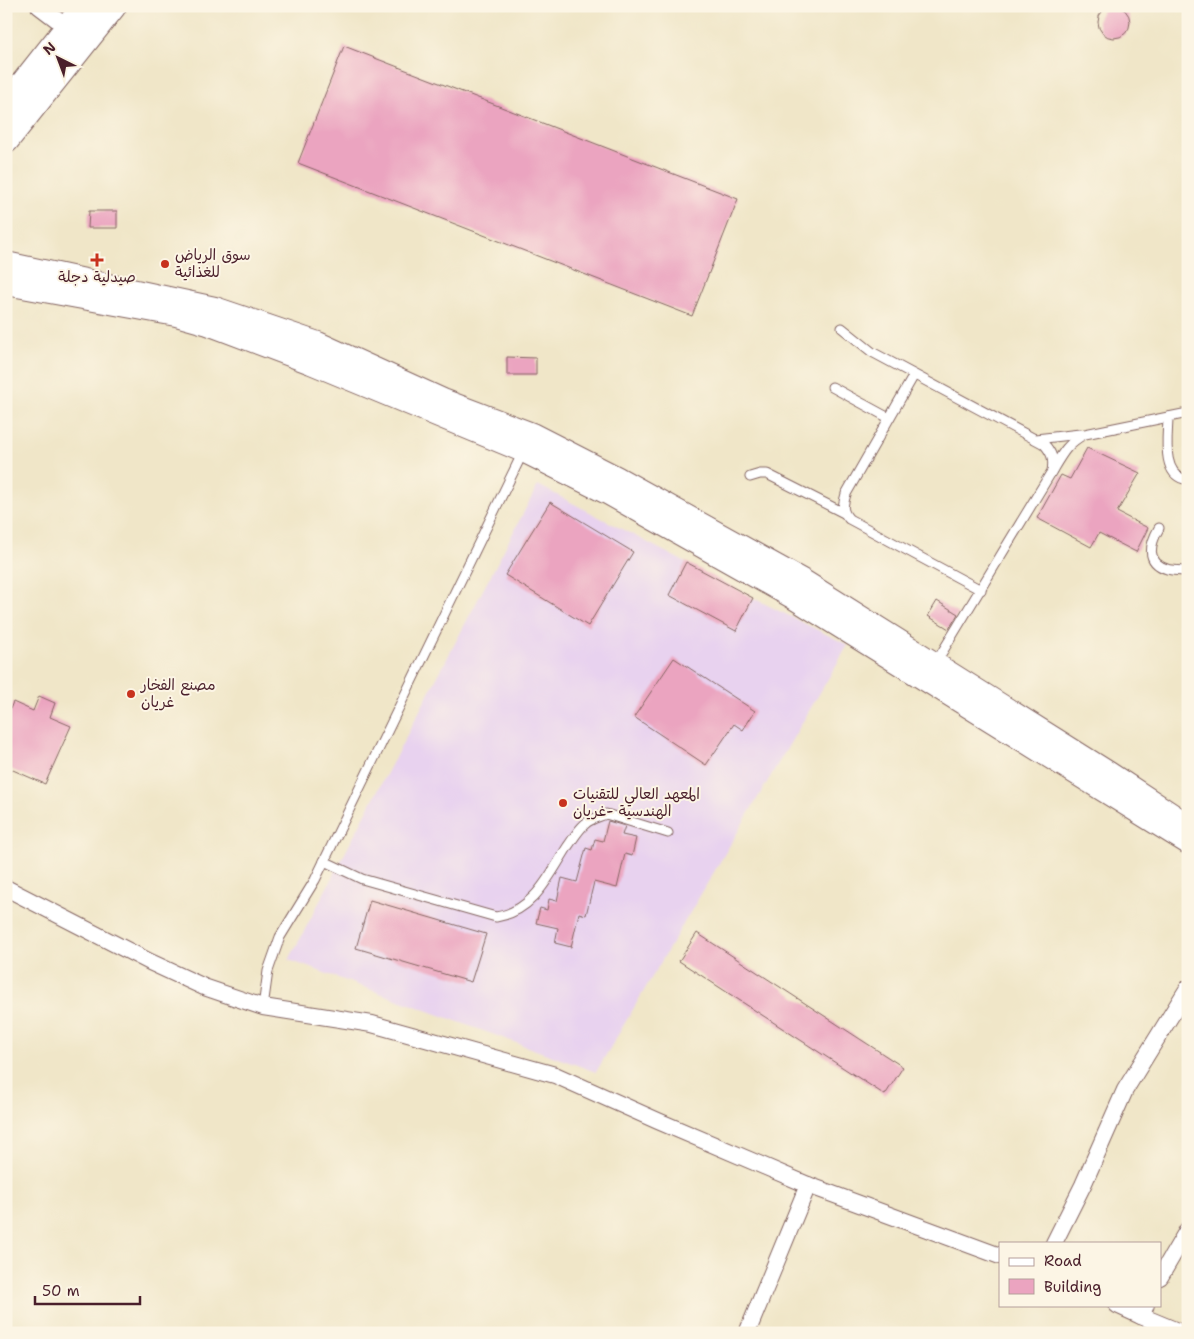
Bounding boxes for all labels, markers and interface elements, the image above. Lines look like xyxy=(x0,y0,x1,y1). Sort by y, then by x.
north arrow xyxy=(32,32,82,82)
text: N xyxy=(39,38,59,59)
place label: سوق الرياض للغذائية xyxy=(175,245,251,282)
marker: صيدلية دجلة xyxy=(91,254,103,266)
marker: سوق الرياض للغذائية xyxy=(159,258,171,270)
place label: صيدلية دجلة xyxy=(58,267,136,287)
place label: مصنع الفخار غريان xyxy=(140,675,216,712)
marker: مصنع الفخار غريان xyxy=(125,688,137,700)
place label: المعهد العالي للتقنيات الهندسية -غريان xyxy=(573,784,700,821)
marker: المعهد العالي للتقنيات الهندسية -غريان xyxy=(557,797,569,809)
legend xyxy=(999,1242,1162,1306)
text: Road xyxy=(1044,1251,1082,1271)
scale bar xyxy=(35,1274,140,1306)
text: Building xyxy=(1044,1277,1101,1297)
text: 50 m xyxy=(42,1281,80,1301)

